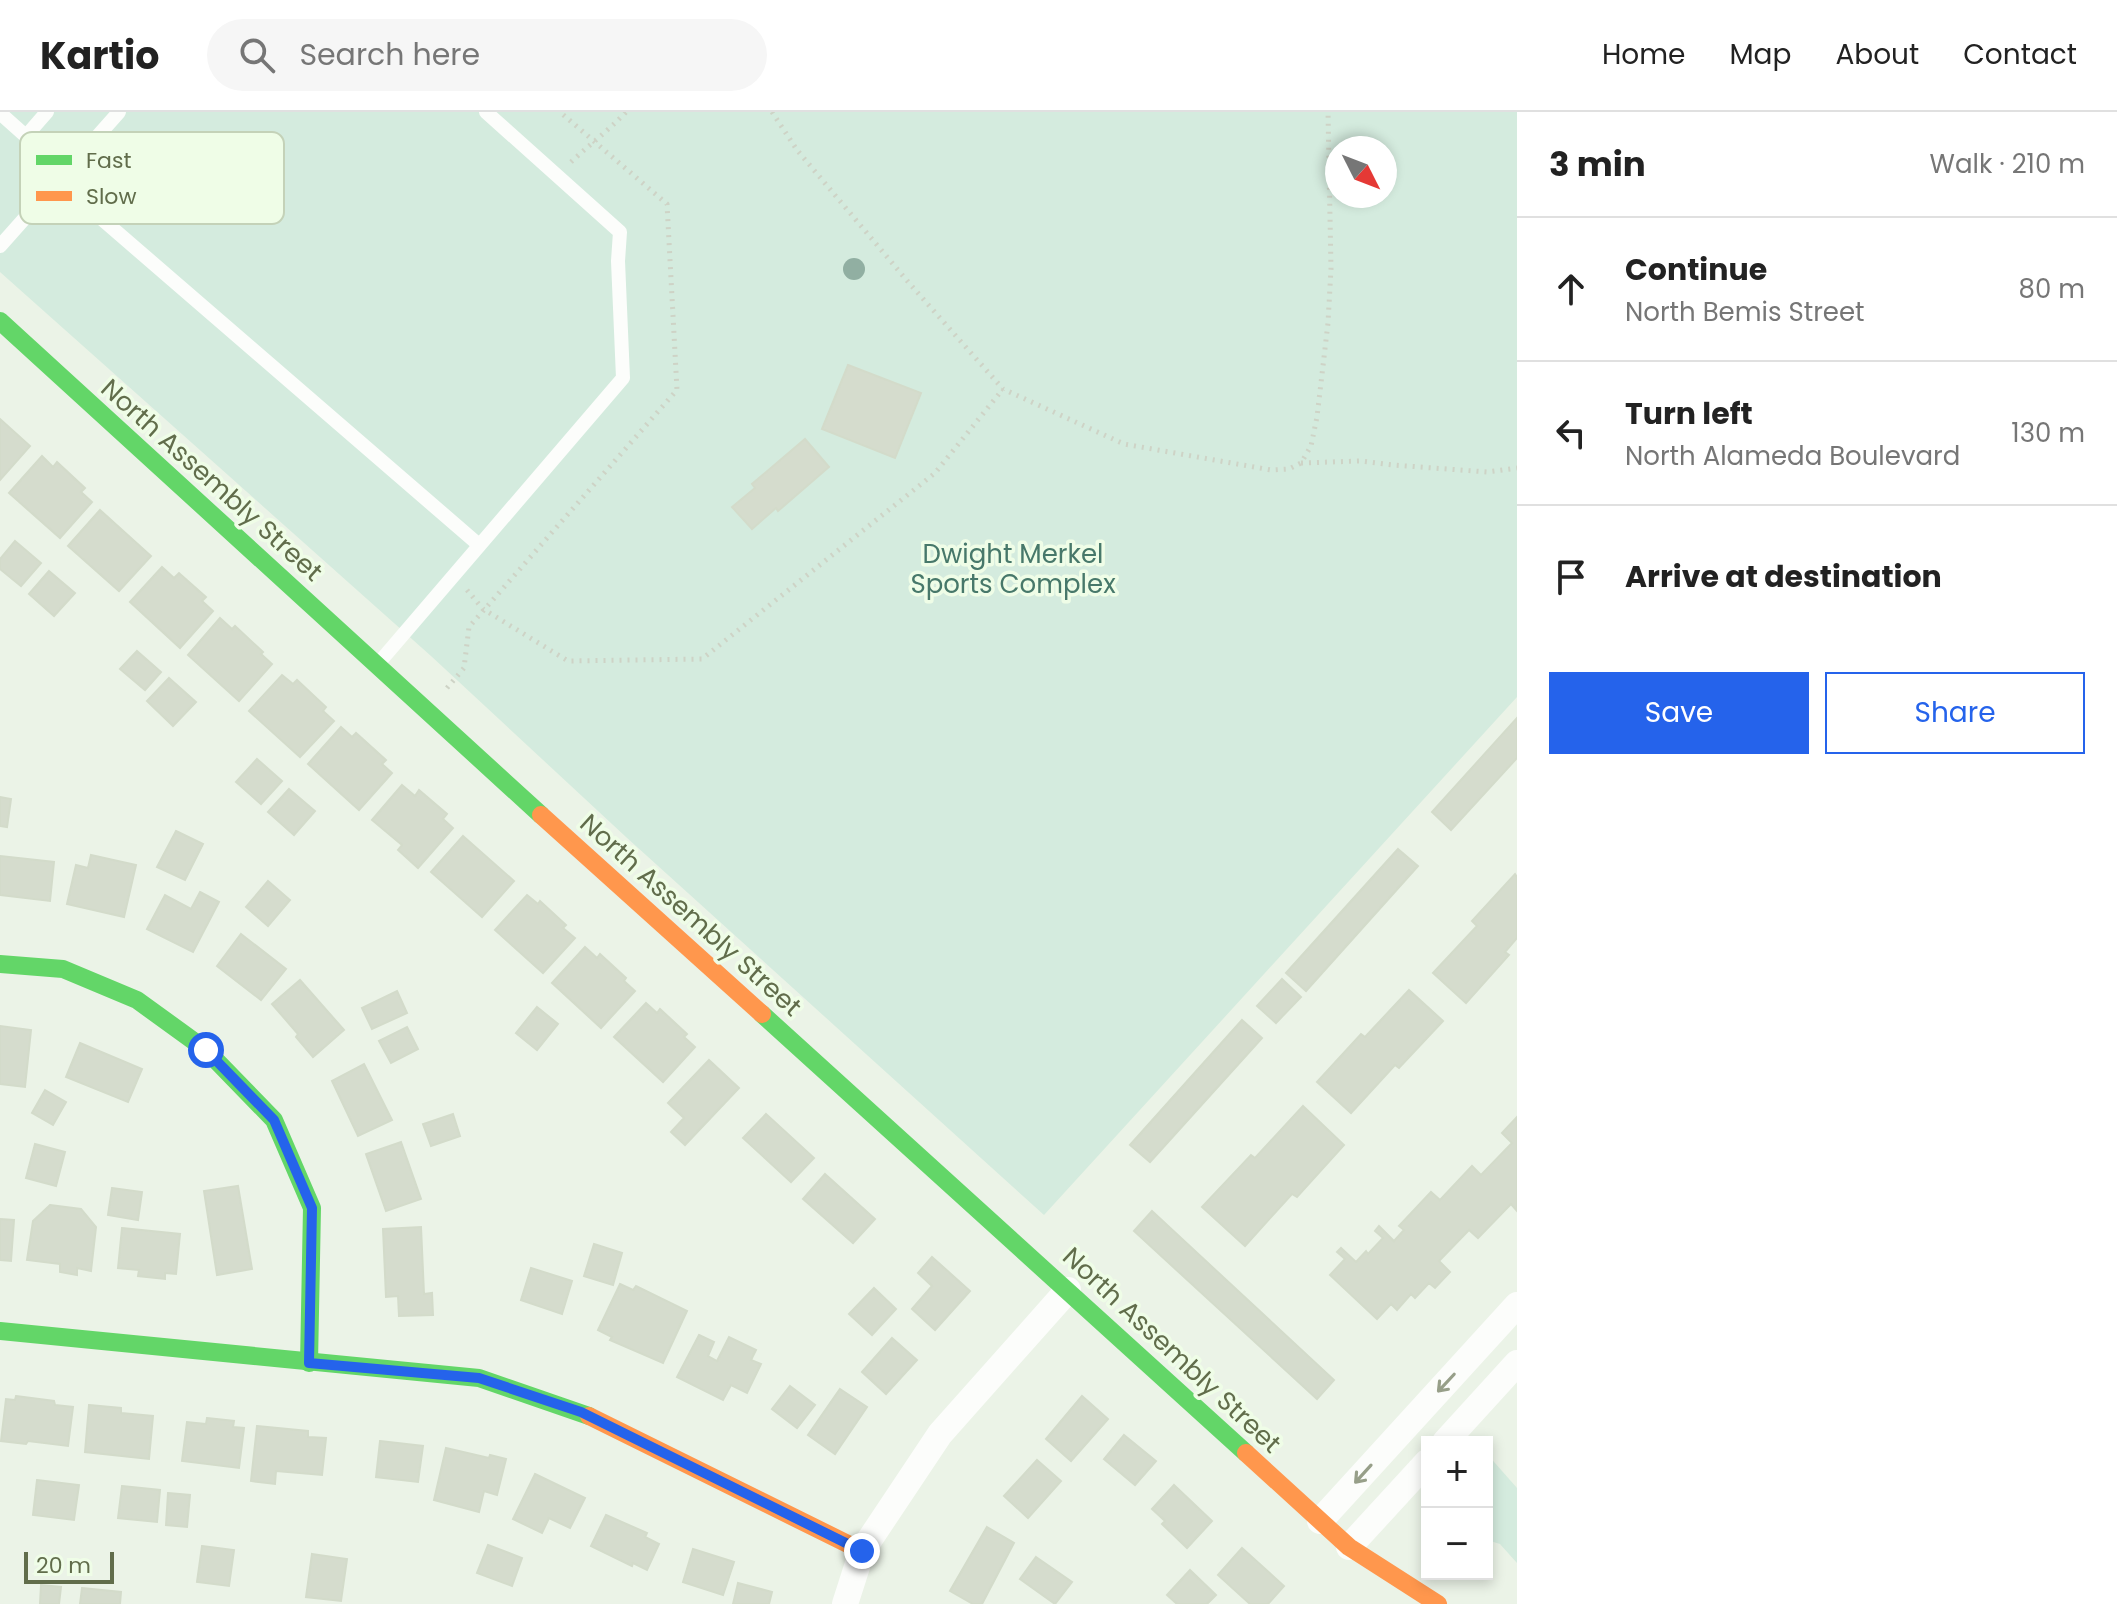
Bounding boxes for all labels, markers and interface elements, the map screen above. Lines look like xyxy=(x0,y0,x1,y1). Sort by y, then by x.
search box xyxy=(207,19,767,91)
text: Kartio xyxy=(40,29,159,82)
icon: search xyxy=(235,33,279,77)
text: Search here xyxy=(299,33,480,76)
text: Home xyxy=(1602,35,1685,74)
text: Map xyxy=(1729,35,1791,74)
text: About xyxy=(1835,35,1919,74)
text: Contact xyxy=(1963,35,2077,74)
legend xyxy=(20,132,284,224)
north arrow xyxy=(1325,136,1397,208)
text: 3 min xyxy=(1549,140,1646,188)
text: Fast xyxy=(86,145,131,176)
text: Walk · 210 m xyxy=(1930,146,2085,182)
text: Slow xyxy=(86,181,136,212)
text: Continue xyxy=(1625,248,1767,291)
icon: ahead xyxy=(1549,267,1593,311)
text: 80 m xyxy=(2019,271,2085,307)
text: North Bemis Street xyxy=(1625,294,1865,330)
street label: North Assembly Street xyxy=(93,371,331,589)
text: Turn left xyxy=(1625,392,1753,435)
icon: left xyxy=(1549,411,1593,455)
text: 130 m xyxy=(2011,415,2085,451)
text: North Alameda Boulevard xyxy=(1625,438,1960,474)
park label: Dwight Merkel Sports Complex xyxy=(910,536,1116,602)
icon: arrive xyxy=(1549,555,1593,599)
text: Arrive at destination xyxy=(1625,555,1942,598)
button: Save xyxy=(1549,672,1809,754)
button: Share xyxy=(1825,672,2085,754)
street label: North Assembly Street xyxy=(572,806,810,1024)
route start xyxy=(188,1032,224,1068)
street label: North Assembly Street xyxy=(1055,1239,1289,1461)
one-way arrow xyxy=(1436,1373,1455,1393)
map controls xyxy=(1421,1436,1493,1580)
button: + xyxy=(1421,1436,1493,1508)
one-way arrow xyxy=(1354,1464,1372,1484)
button: − xyxy=(1421,1508,1493,1580)
route end xyxy=(844,1533,880,1569)
scale bar xyxy=(24,1548,114,1584)
text: 20 m xyxy=(36,1550,91,1581)

